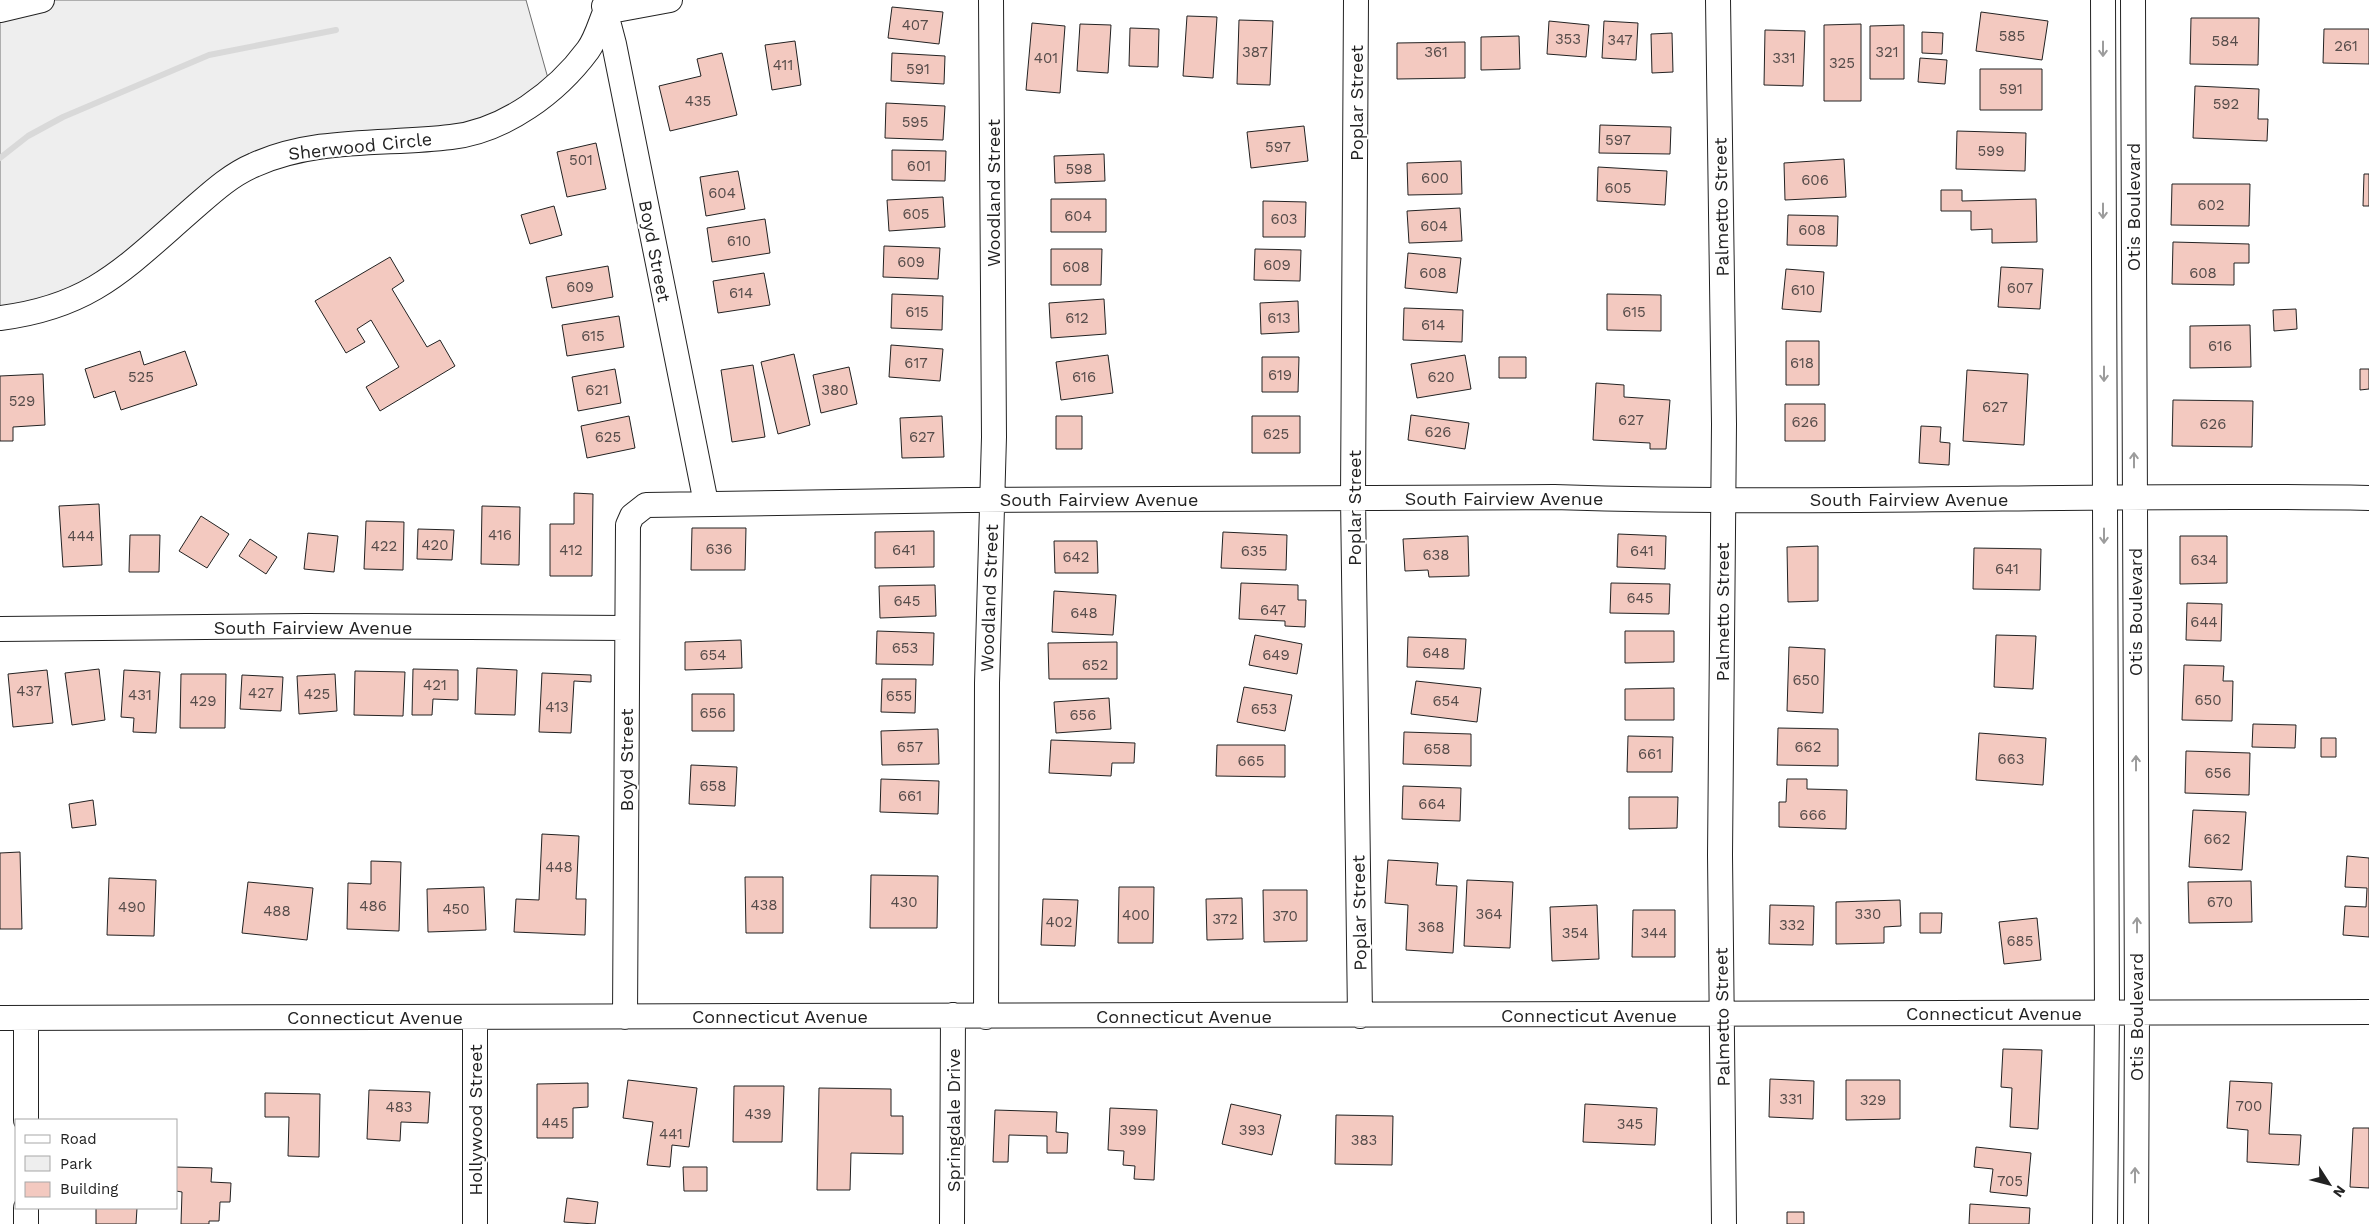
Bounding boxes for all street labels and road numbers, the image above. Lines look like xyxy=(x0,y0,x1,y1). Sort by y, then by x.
street label: Poplar Street xyxy=(1346,45,1367,161)
street label: Woodland Street xyxy=(983,119,1004,267)
street label: Sherwood Circle xyxy=(287,128,433,164)
street label: Palmetto Street xyxy=(1709,137,1733,277)
street label: Otis Boulevard xyxy=(2123,143,2144,271)
street label: Boyd Street xyxy=(635,198,675,304)
street label: Poplar Street xyxy=(1344,450,1365,566)
street label: South Fairview Avenue xyxy=(1405,488,1603,509)
street label: South Fairview Avenue xyxy=(1000,489,1198,510)
street label: South Fairview Avenue xyxy=(1810,489,2008,510)
street label: Woodland Street xyxy=(976,523,1002,672)
street label: Palmetto Street xyxy=(1712,542,1733,682)
street label: Otis Boulevard xyxy=(2125,548,2146,676)
street label: South Fairview Avenue xyxy=(214,617,412,638)
street label: Boyd Street xyxy=(616,708,637,812)
street label: Poplar Street xyxy=(1347,854,1371,971)
street label: Palmetto Street xyxy=(1710,947,1734,1087)
street label: Otis Boulevard xyxy=(2126,953,2147,1081)
street label: Connecticut Avenue xyxy=(1906,1003,2082,1024)
street label: Connecticut Avenue xyxy=(1501,1005,1677,1026)
street label: Connecticut Avenue xyxy=(692,1006,868,1027)
street label: Connecticut Avenue xyxy=(1096,1006,1272,1027)
street label: Connecticut Avenue xyxy=(287,1007,463,1028)
street label: Hollywood Street xyxy=(465,1044,486,1196)
street label: Springdale Drive xyxy=(943,1048,964,1192)

